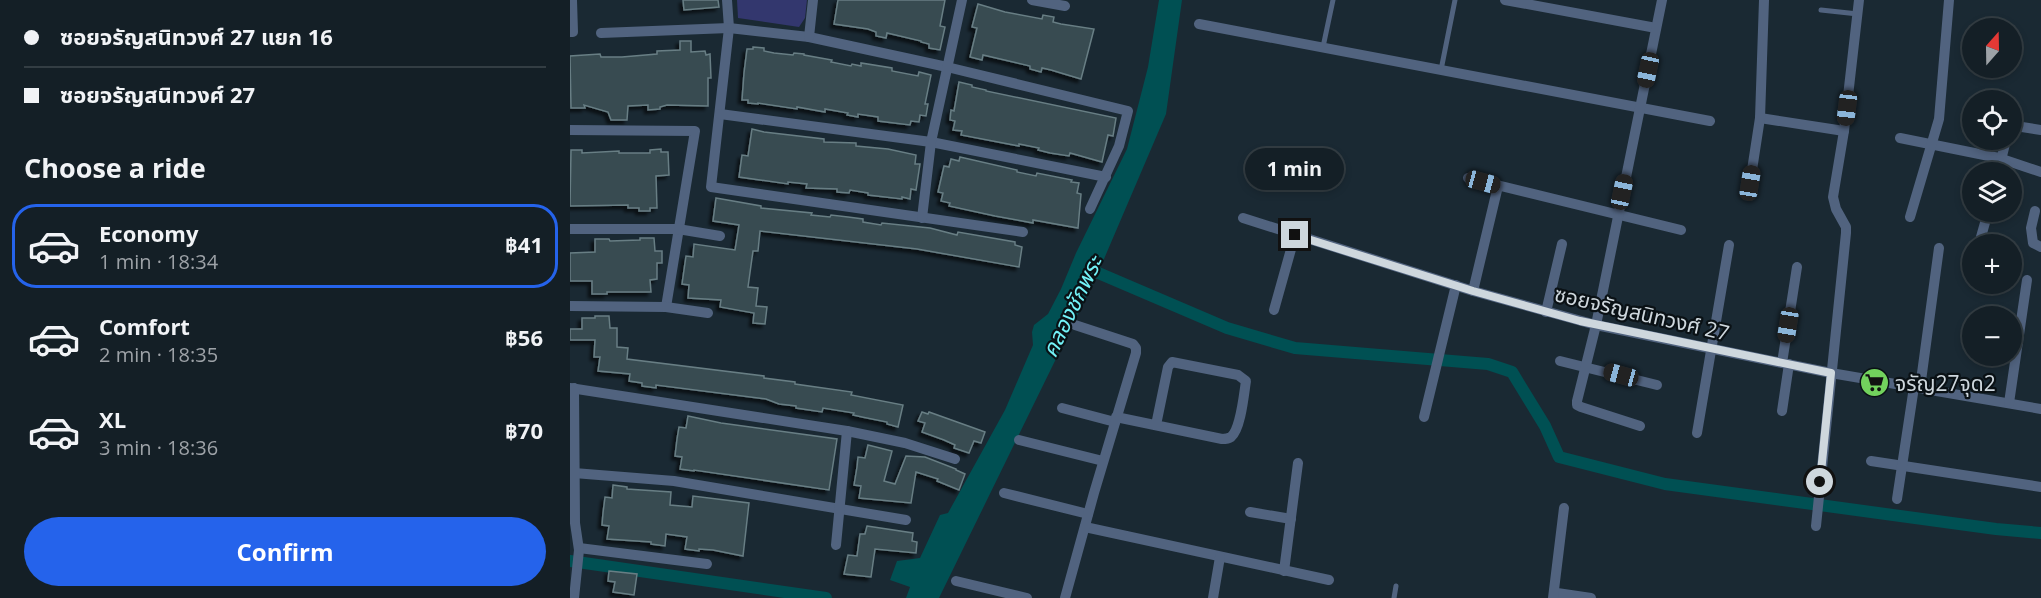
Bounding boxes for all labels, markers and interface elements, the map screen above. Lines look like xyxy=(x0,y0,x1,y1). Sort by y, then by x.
north arrow xyxy=(1962,18,2022,78)
map controls xyxy=(1962,18,2022,366)
text: ซอยจรัญสนิทวงศ์ 27 แยก 16 xyxy=(60,21,333,51)
car xyxy=(1635,51,1661,89)
text: ซอยจรัญสนิทวงศ์ 27 xyxy=(60,79,255,109)
car xyxy=(1836,89,1858,127)
button: locate xyxy=(1962,90,2022,150)
callout: 1 min xyxy=(1246,148,1344,190)
text: Choose a ride xyxy=(24,149,206,186)
text: 1 min xyxy=(1267,155,1322,182)
button: layers xyxy=(1962,162,2022,222)
car xyxy=(1738,164,1762,202)
car xyxy=(1463,169,1503,195)
car xyxy=(1609,173,1635,211)
text: Economy xyxy=(99,218,198,248)
icon: car xyxy=(27,219,81,273)
route end xyxy=(1281,221,1308,248)
text: ฿41 xyxy=(505,229,543,259)
button: + xyxy=(1962,234,2022,294)
text: 1 min · 18:34 xyxy=(99,248,218,275)
water label: คลองชักพระ xyxy=(1034,249,1109,362)
street label: ซอยจรัญสนิทวงศ์ 27 xyxy=(1552,279,1732,347)
car xyxy=(1776,306,1800,344)
button: − xyxy=(1962,306,2022,366)
text: Comfort xyxy=(99,311,190,341)
icon: car xyxy=(27,312,81,366)
text: ฿56 xyxy=(505,322,543,352)
text: 2 min · 18:35 xyxy=(99,341,218,368)
car xyxy=(1601,362,1641,388)
supermarket icon: จรัญ27จุด2 xyxy=(1858,367,1890,399)
place label: จรัญ27จุด2 xyxy=(1895,369,1996,397)
text: XL xyxy=(99,404,126,434)
icon: car xyxy=(27,405,81,459)
text: ฿70 xyxy=(505,415,543,445)
text: 3 min · 18:36 xyxy=(99,434,218,461)
route start xyxy=(1806,468,1833,495)
button: Confirm xyxy=(24,517,546,586)

